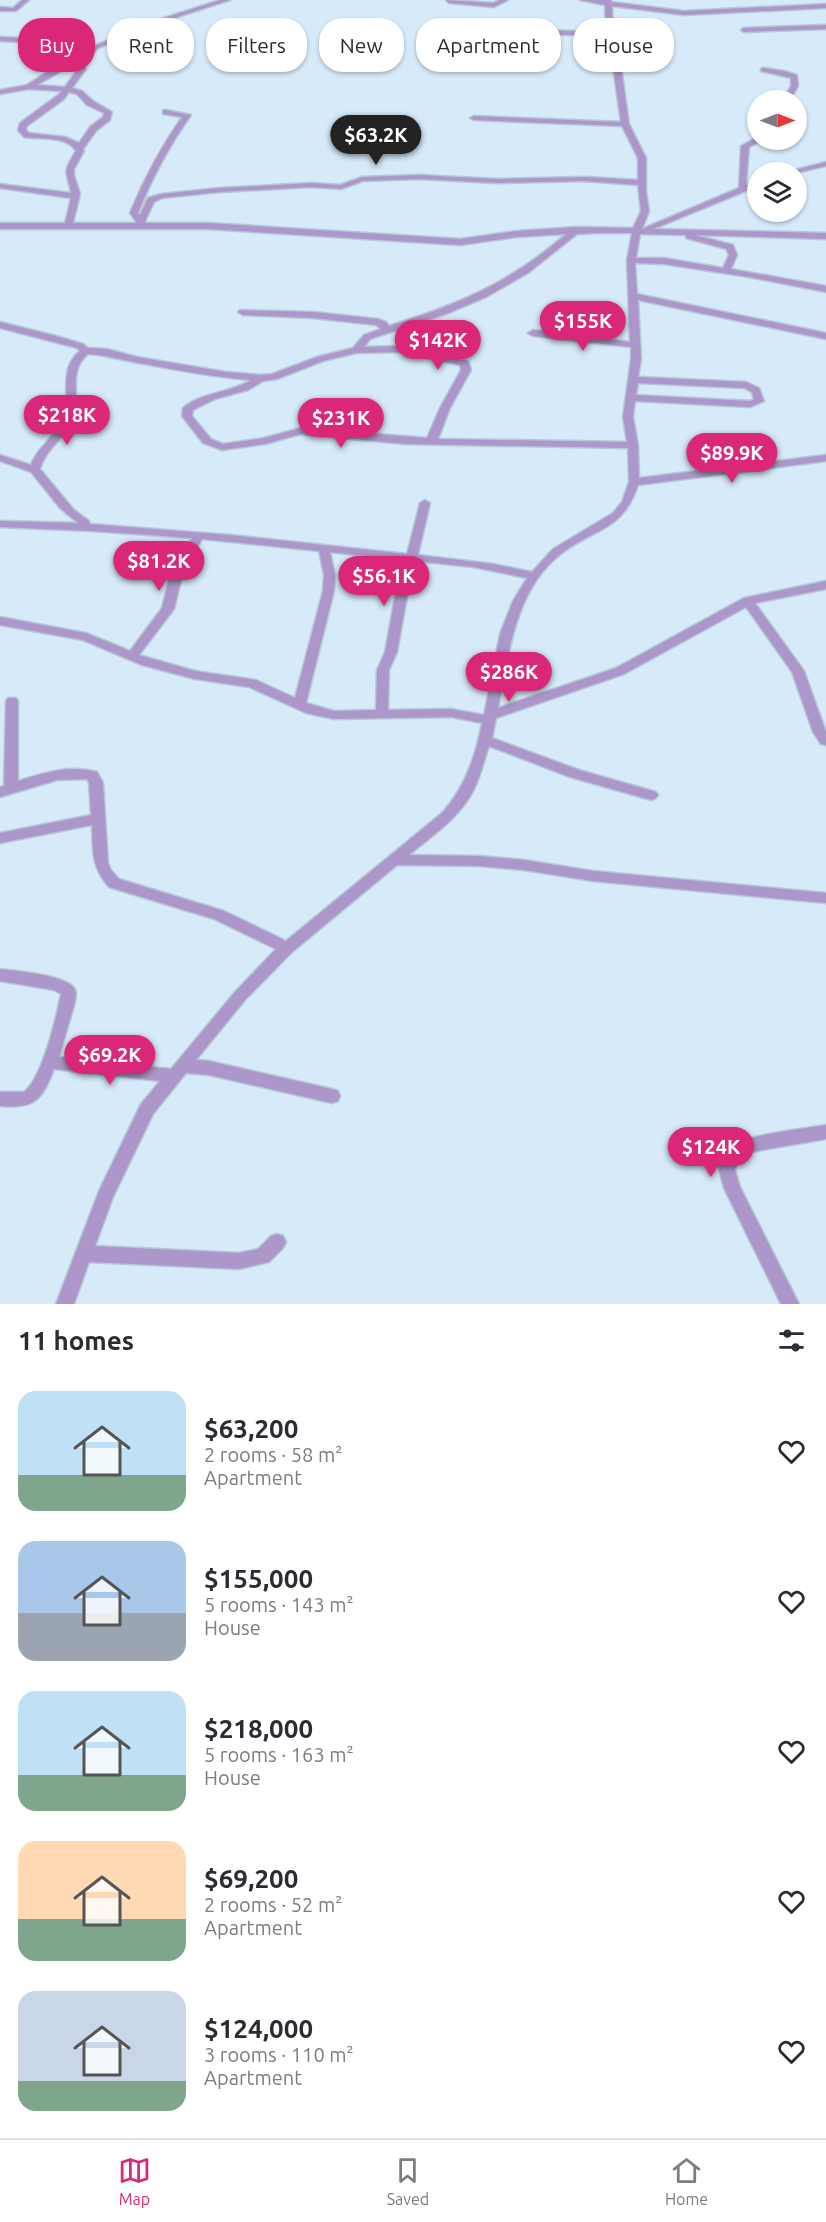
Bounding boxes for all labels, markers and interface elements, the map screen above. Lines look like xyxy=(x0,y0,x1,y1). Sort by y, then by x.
chip: Buy xyxy=(18,18,95,72)
chip: Rent xyxy=(107,18,194,72)
chip: Filters xyxy=(206,18,307,72)
chip: New xyxy=(319,18,404,72)
chip: Apartment xyxy=(416,18,561,72)
chip: House xyxy=(573,18,674,72)
north arrow xyxy=(747,90,807,150)
map controls xyxy=(747,90,807,222)
pin: $63.2K xyxy=(327,115,425,166)
text: $63.2K xyxy=(344,123,408,146)
button: layers xyxy=(747,162,807,222)
pin: $155K xyxy=(541,301,625,352)
text: $155K xyxy=(554,309,612,332)
pin: $142K xyxy=(396,320,480,371)
text: $142K xyxy=(409,328,467,351)
pin: $218K xyxy=(25,395,109,446)
pin: $231K xyxy=(299,398,383,449)
text: $218K xyxy=(38,403,96,426)
text: $231K xyxy=(312,406,370,429)
pin: $89.9K xyxy=(683,433,781,484)
text: $89.9K xyxy=(700,441,764,464)
pin: $81.2K xyxy=(110,541,208,592)
text: $81.2K xyxy=(127,549,191,572)
pin: $56.1K xyxy=(335,556,433,607)
text: $56.1K xyxy=(352,564,416,587)
pin: $286K xyxy=(467,652,551,703)
text: $286K xyxy=(480,660,538,683)
pin: $69.2K xyxy=(61,1035,159,1086)
text: $69.2K xyxy=(78,1043,142,1066)
pin: $124K xyxy=(669,1127,753,1178)
text: $124K xyxy=(682,1135,740,1158)
icon: filters xyxy=(775,1324,808,1357)
text: 11 homes xyxy=(18,1326,134,1355)
text: $63,200 xyxy=(204,1414,298,1443)
icon: home xyxy=(66,1415,138,1487)
icon: heart xyxy=(775,1435,808,1468)
text: 2 rooms · 58 m² xyxy=(204,1443,342,1466)
text: Apartment xyxy=(204,1466,302,1489)
text: $155,000 xyxy=(204,1564,313,1593)
icon: home xyxy=(66,1565,138,1637)
icon: heart xyxy=(775,1585,808,1618)
text: 5 rooms · 143 m² xyxy=(204,1593,354,1616)
text: House xyxy=(204,1616,261,1639)
text: $218,000 xyxy=(204,1714,313,1743)
icon: home xyxy=(66,1715,138,1787)
icon: heart xyxy=(775,1735,808,1768)
text: 5 rooms · 163 m² xyxy=(204,1743,354,1766)
text: House xyxy=(204,1766,261,1789)
text: $69,200 xyxy=(204,1864,298,1893)
icon: home xyxy=(66,1865,138,1937)
icon: heart xyxy=(775,1885,808,1918)
text: 2 rooms · 52 m² xyxy=(204,1893,342,1916)
text: Apartment xyxy=(204,1916,302,1939)
text: $124,000 xyxy=(204,2014,313,2043)
icon: home xyxy=(66,2015,138,2087)
icon: heart xyxy=(775,2035,808,2068)
text: 3 rooms · 110 m² xyxy=(204,2043,354,2066)
text: Apartment xyxy=(204,2066,302,2089)
tab: Map xyxy=(118,2154,151,2208)
tab: Saved xyxy=(387,2154,429,2208)
tab: Home xyxy=(665,2154,708,2208)

